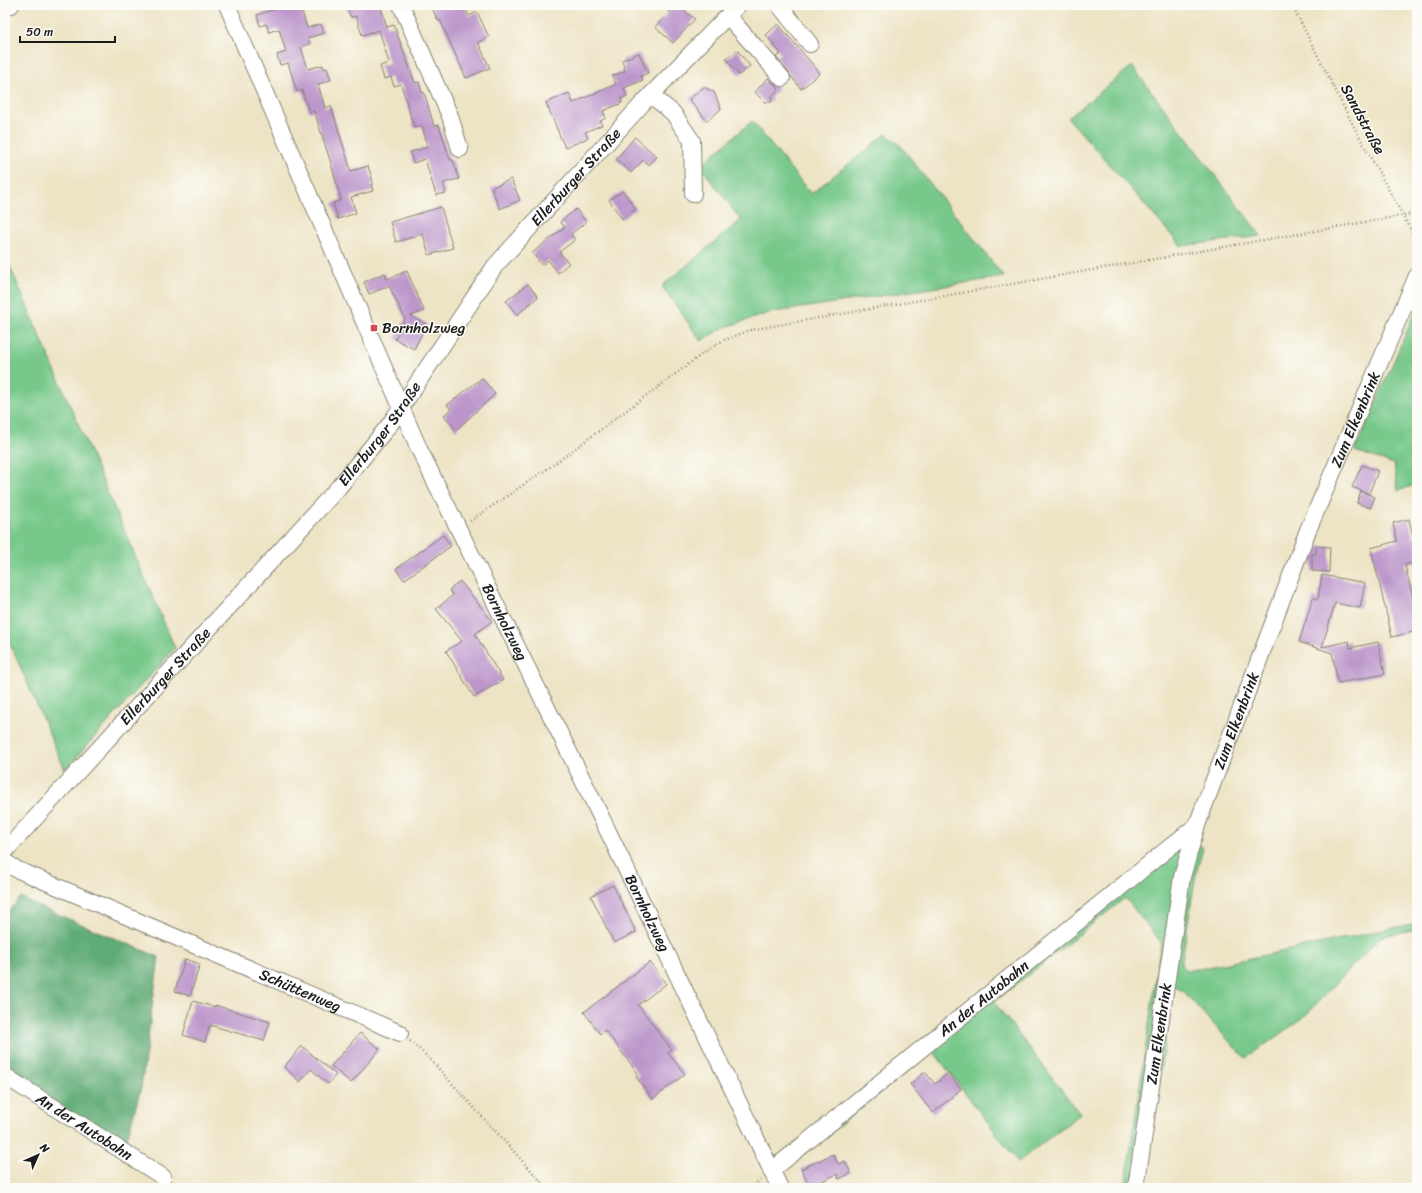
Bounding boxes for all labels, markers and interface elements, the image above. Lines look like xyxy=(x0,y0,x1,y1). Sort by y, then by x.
scale bar xyxy=(20,18,115,44)
text: 50 m xyxy=(26,21,53,43)
street label: Sandstraße xyxy=(1333,79,1393,159)
street label: Ellerburger Straße xyxy=(524,121,628,232)
place label: Bornholzweg xyxy=(382,315,466,341)
marker: Bornholzweg xyxy=(369,323,379,333)
street label: Zum Elkenbrink xyxy=(1323,367,1388,472)
street label: Ellerburger Straße xyxy=(331,376,428,492)
street label: Bornholzweg xyxy=(475,579,535,666)
street label: Ellerburger Straße xyxy=(113,621,218,732)
street label: Zum Elkenbrink xyxy=(1206,668,1266,773)
street label: Bornholzweg xyxy=(618,870,677,957)
street label: An der Autobahn xyxy=(932,953,1035,1044)
street label: Schüttenweg xyxy=(255,961,346,1020)
street label: Zum Elkenbrink xyxy=(1138,981,1179,1086)
street label: An der Autobahn xyxy=(30,1085,138,1167)
north arrow xyxy=(18,1135,58,1175)
text: N xyxy=(35,1138,54,1158)

